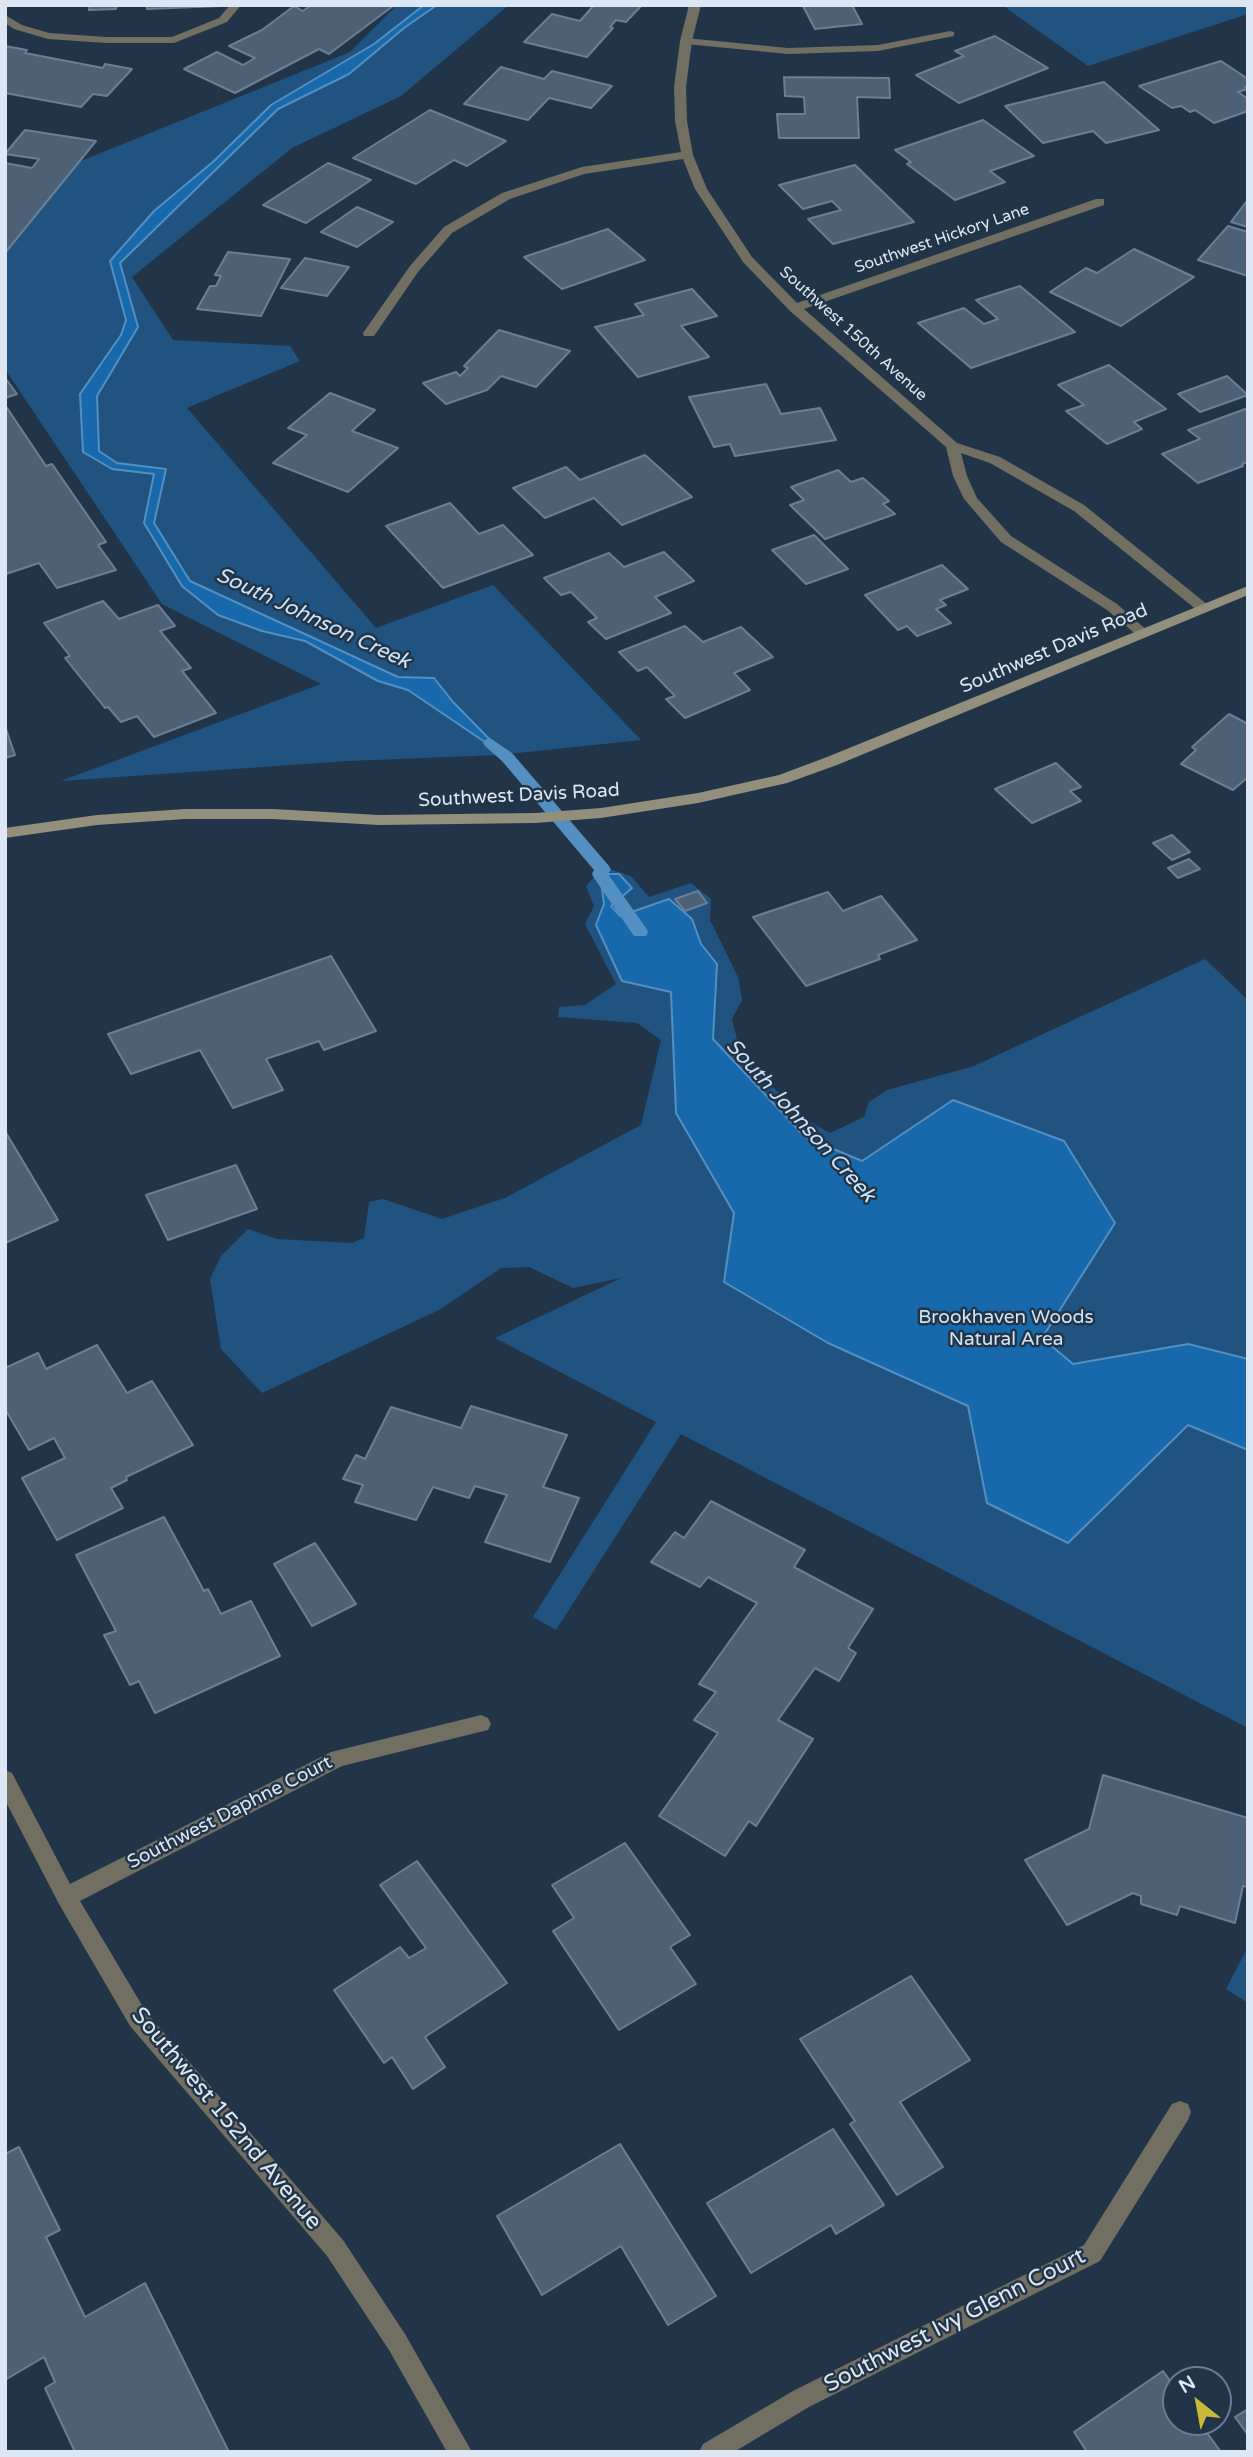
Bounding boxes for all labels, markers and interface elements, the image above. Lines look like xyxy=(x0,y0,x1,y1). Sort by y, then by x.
street label: Southwest Hickory Lane xyxy=(852,200,1032,278)
street label: Southwest 150th Avenue xyxy=(775,263,931,405)
water label: South Johnson Creek xyxy=(212,563,414,675)
street label: Southwest Davis Road xyxy=(957,599,1151,699)
street label: Southwest Davis Road xyxy=(418,779,620,813)
water label: South Johnson Creek xyxy=(720,1034,880,1208)
park label: Brookhaven Woods Natural Area xyxy=(918,1307,1094,1351)
street label: Southwest Daphne Court xyxy=(124,1751,336,1875)
street label: Southwest 152nd Avenue xyxy=(125,2002,327,2236)
street label: Southwest Ivy Glenn Court xyxy=(820,2243,1090,2399)
north arrow xyxy=(1162,2366,1232,2436)
text: N xyxy=(1175,2371,1199,2398)

